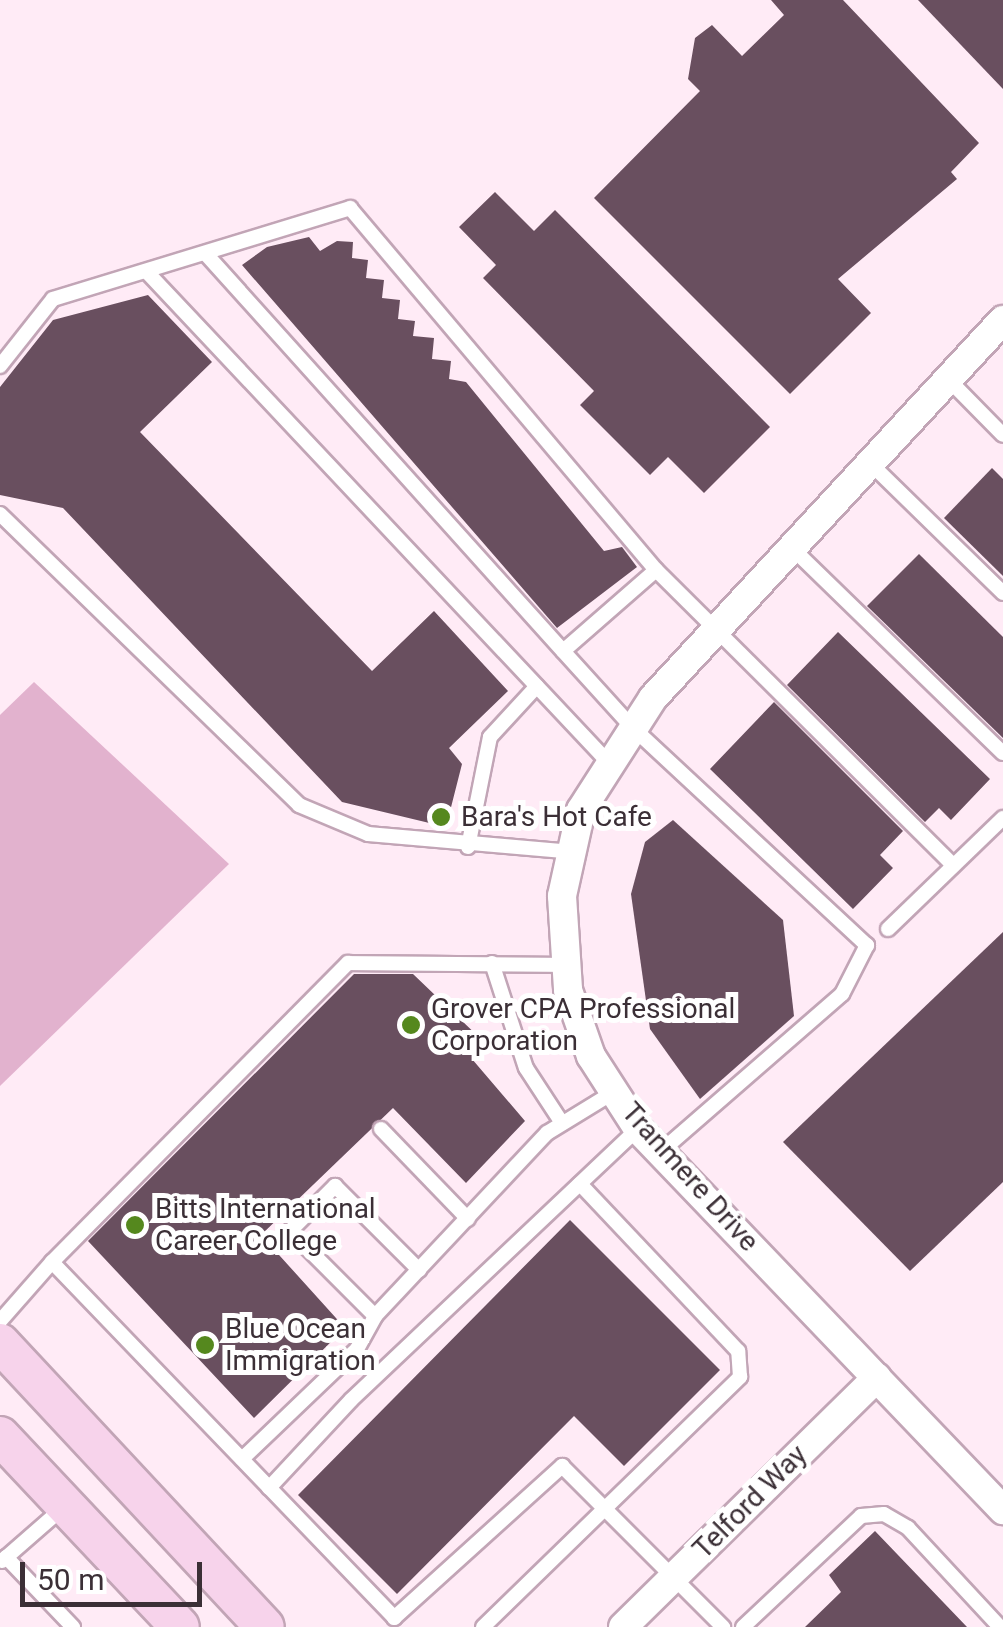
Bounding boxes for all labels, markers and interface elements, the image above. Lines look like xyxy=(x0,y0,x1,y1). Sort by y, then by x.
place label: Bara's Hot Cafe xyxy=(461,800,652,834)
marker: Bara's Hot Cafe xyxy=(430,806,452,828)
place label: Grover CPA Professional Corporation xyxy=(431,992,735,1058)
marker: Grover CPA Professional Corporation xyxy=(400,1014,422,1036)
street label: Tranmere Drive xyxy=(614,1096,766,1258)
place label: Bitts International Career College xyxy=(155,1192,376,1258)
marker: Bitts International Career College xyxy=(124,1214,146,1236)
place label: Blue Ocean Immigration xyxy=(225,1312,376,1378)
marker: Blue Ocean Immigration xyxy=(194,1334,216,1356)
street label: Telford Way xyxy=(686,1438,814,1566)
scale bar xyxy=(25,1542,208,1604)
text: 50 m xyxy=(37,1562,104,1597)

